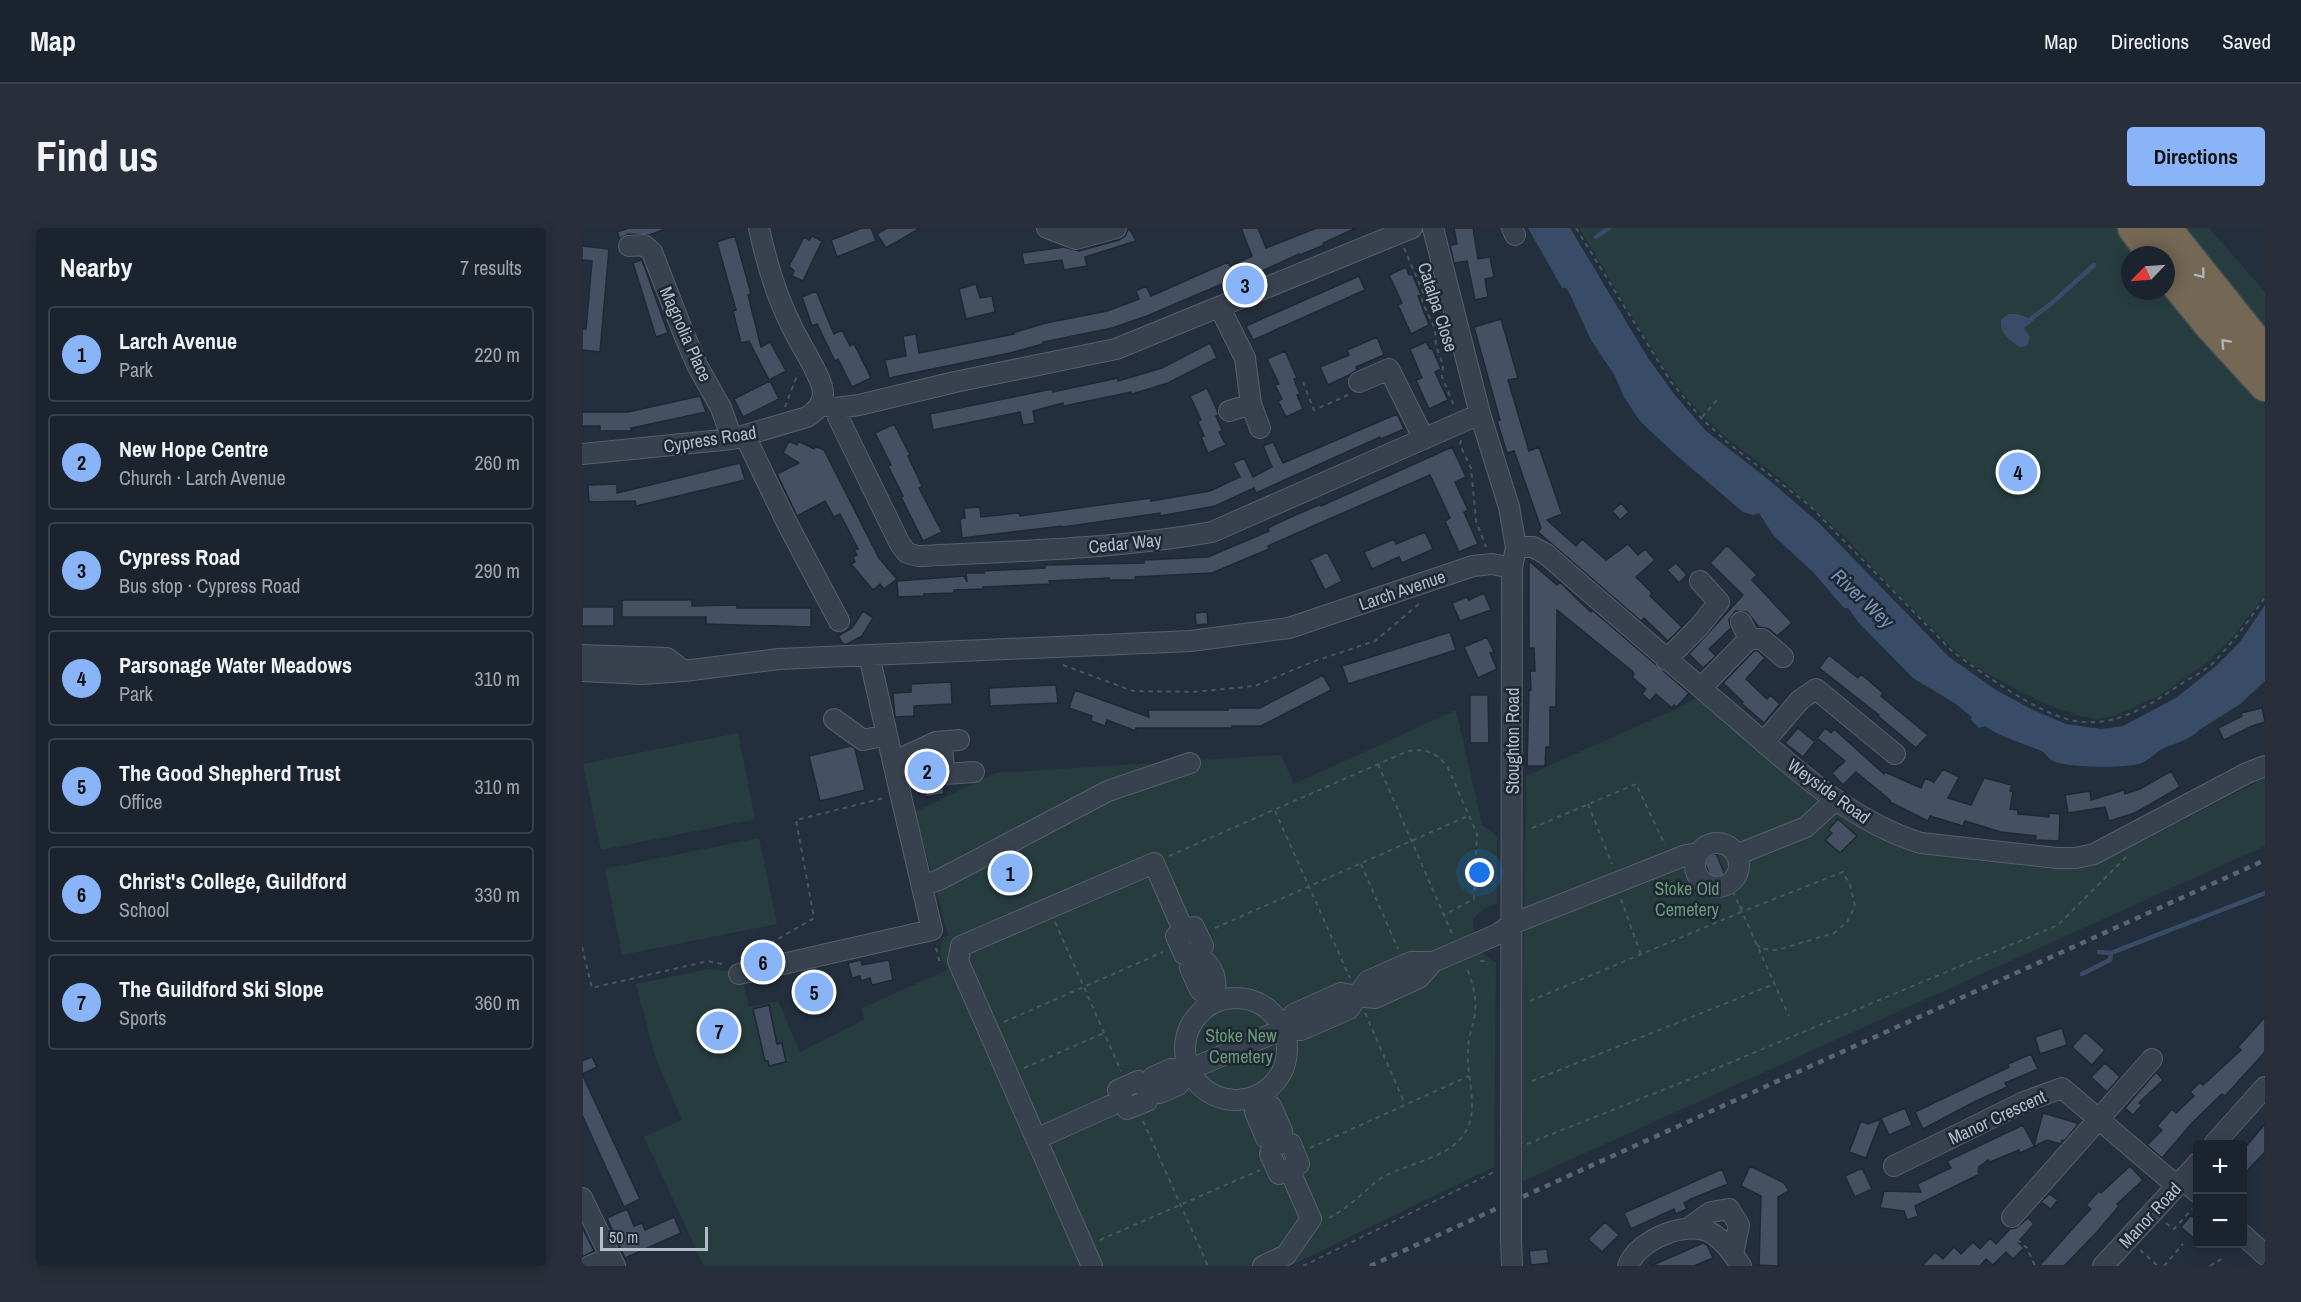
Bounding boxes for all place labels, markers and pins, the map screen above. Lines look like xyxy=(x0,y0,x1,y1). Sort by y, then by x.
pin: 3 xyxy=(1226,262,1264,308)
pin: 4 xyxy=(1998,450,2038,494)
pin: 2 xyxy=(908,748,946,794)
pin: 1 xyxy=(990,850,1030,896)
pin: 6 xyxy=(744,940,783,984)
pin: 5 xyxy=(794,970,834,1014)
pin: 7 xyxy=(700,1008,738,1054)

